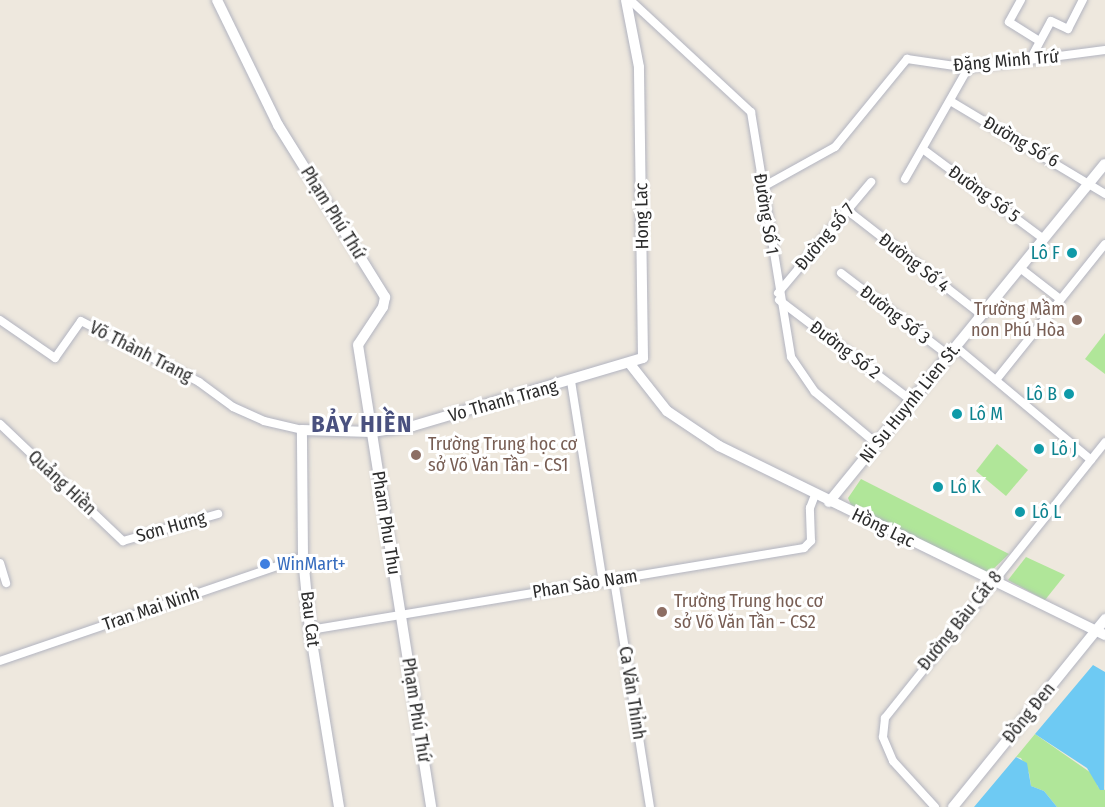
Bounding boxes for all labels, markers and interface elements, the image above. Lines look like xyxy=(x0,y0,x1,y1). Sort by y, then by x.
street label: Đặng Minh Trứ xyxy=(952,46,1060,76)
street label: Đường Số 6 xyxy=(979,112,1063,172)
street label: Đường Số 5 xyxy=(944,161,1024,227)
street label: Phạm Phú Thứ xyxy=(296,163,370,263)
street label: Đường Số 1 xyxy=(749,172,783,256)
street label: Hong Lac xyxy=(631,182,653,250)
street label: Đường số 7 xyxy=(791,199,859,275)
street label: Đường Số 4 xyxy=(874,229,954,297)
place label: Lô F xyxy=(1031,242,1060,264)
marker: Lô F xyxy=(1065,246,1079,260)
street label: Đường Số 3 xyxy=(856,281,934,349)
place label: Trường Mầm non Phú Hòa xyxy=(971,299,1065,342)
marker: Trường Mầm non Phú Hòa xyxy=(1070,313,1084,327)
street label: Đường Số 2 xyxy=(805,316,885,384)
street label: Võ Thành Trang xyxy=(86,317,196,387)
street label: Ni Su Huynh Lien St. xyxy=(855,339,965,467)
street label: Vo Thanh Trang xyxy=(446,375,560,427)
place label: Lô B xyxy=(1026,383,1057,405)
marker: Lô B xyxy=(1062,387,1076,401)
place label: Lô M xyxy=(969,403,1003,425)
marker: Lô M xyxy=(950,407,964,421)
district label: BẢY HIỀN xyxy=(311,411,413,439)
place label: Trường Trung học cơ sở Võ Văn Tần - CS1 xyxy=(428,434,577,476)
place label: Lô J xyxy=(1051,438,1077,460)
marker: Lô J xyxy=(1032,442,1046,456)
street label: Quảng Hiền xyxy=(23,446,101,520)
marker: Trường Trung học cơ sở Võ Văn Tần - CS1 xyxy=(409,448,423,462)
street label: Pham Phu Thu xyxy=(367,470,405,576)
place label: Lô K xyxy=(950,476,981,498)
marker: Lô K xyxy=(931,480,945,494)
place label: Lô L xyxy=(1032,501,1061,523)
street label: Hồng Lạc xyxy=(848,504,918,552)
marker: Lô L xyxy=(1013,505,1027,519)
street label: Sơn Hưng xyxy=(134,507,208,547)
place label: WinMart+ xyxy=(277,553,346,575)
marker: WinMart+ xyxy=(258,557,272,571)
street label: Phan Sào Nam xyxy=(531,565,639,603)
street label: Đường Bàu Cát 8 xyxy=(913,567,1007,675)
street label: Tran Mai Ninh xyxy=(100,582,202,636)
street label: Bau Cat xyxy=(296,590,324,648)
place label: Trường Trung học cơ sở Võ Văn Tần - CS2 xyxy=(674,591,823,634)
marker: Trường Trung học cơ sở Võ Văn Tần - CS2 xyxy=(655,605,669,619)
street label: Ca Văn Thỉnh xyxy=(614,645,650,741)
street label: Phạm Phú Thứ xyxy=(397,656,435,764)
street label: Đồng Đen xyxy=(998,678,1060,748)

